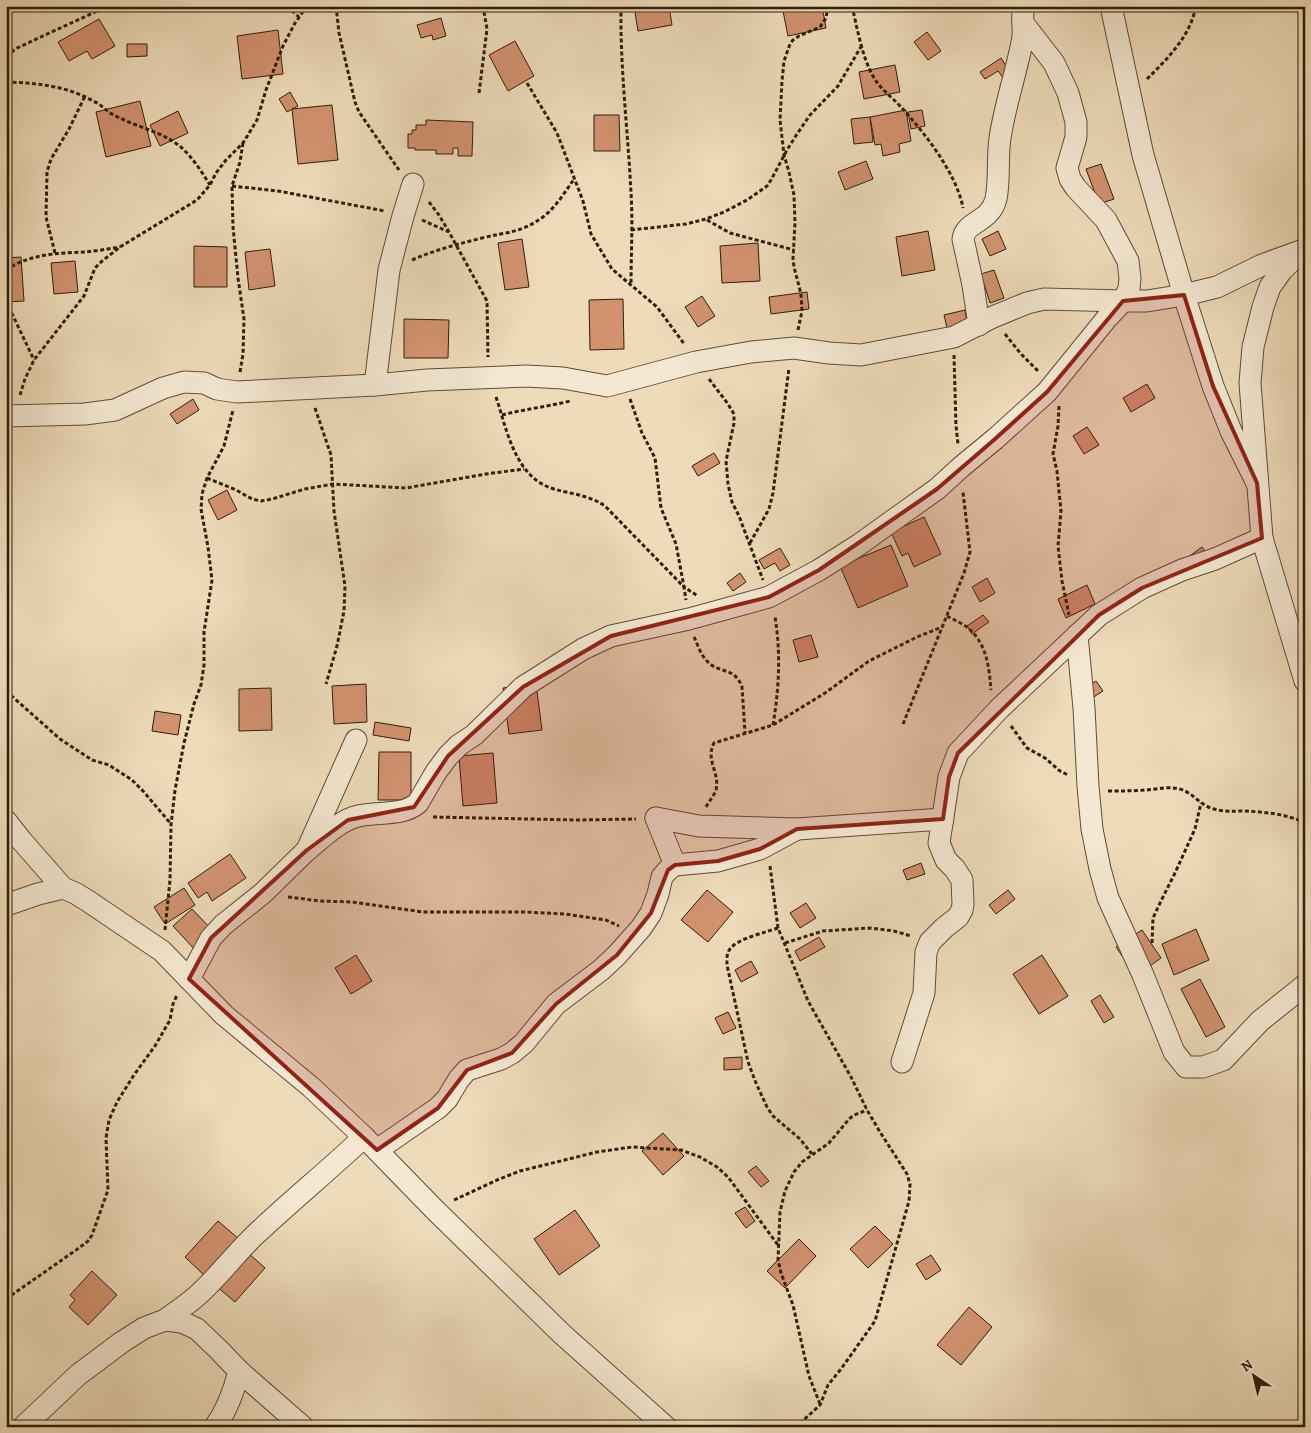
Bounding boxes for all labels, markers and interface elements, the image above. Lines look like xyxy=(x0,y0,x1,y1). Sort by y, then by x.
north arrow xyxy=(1228,1350,1278,1400)
text: N xyxy=(1237,1355,1256,1376)

